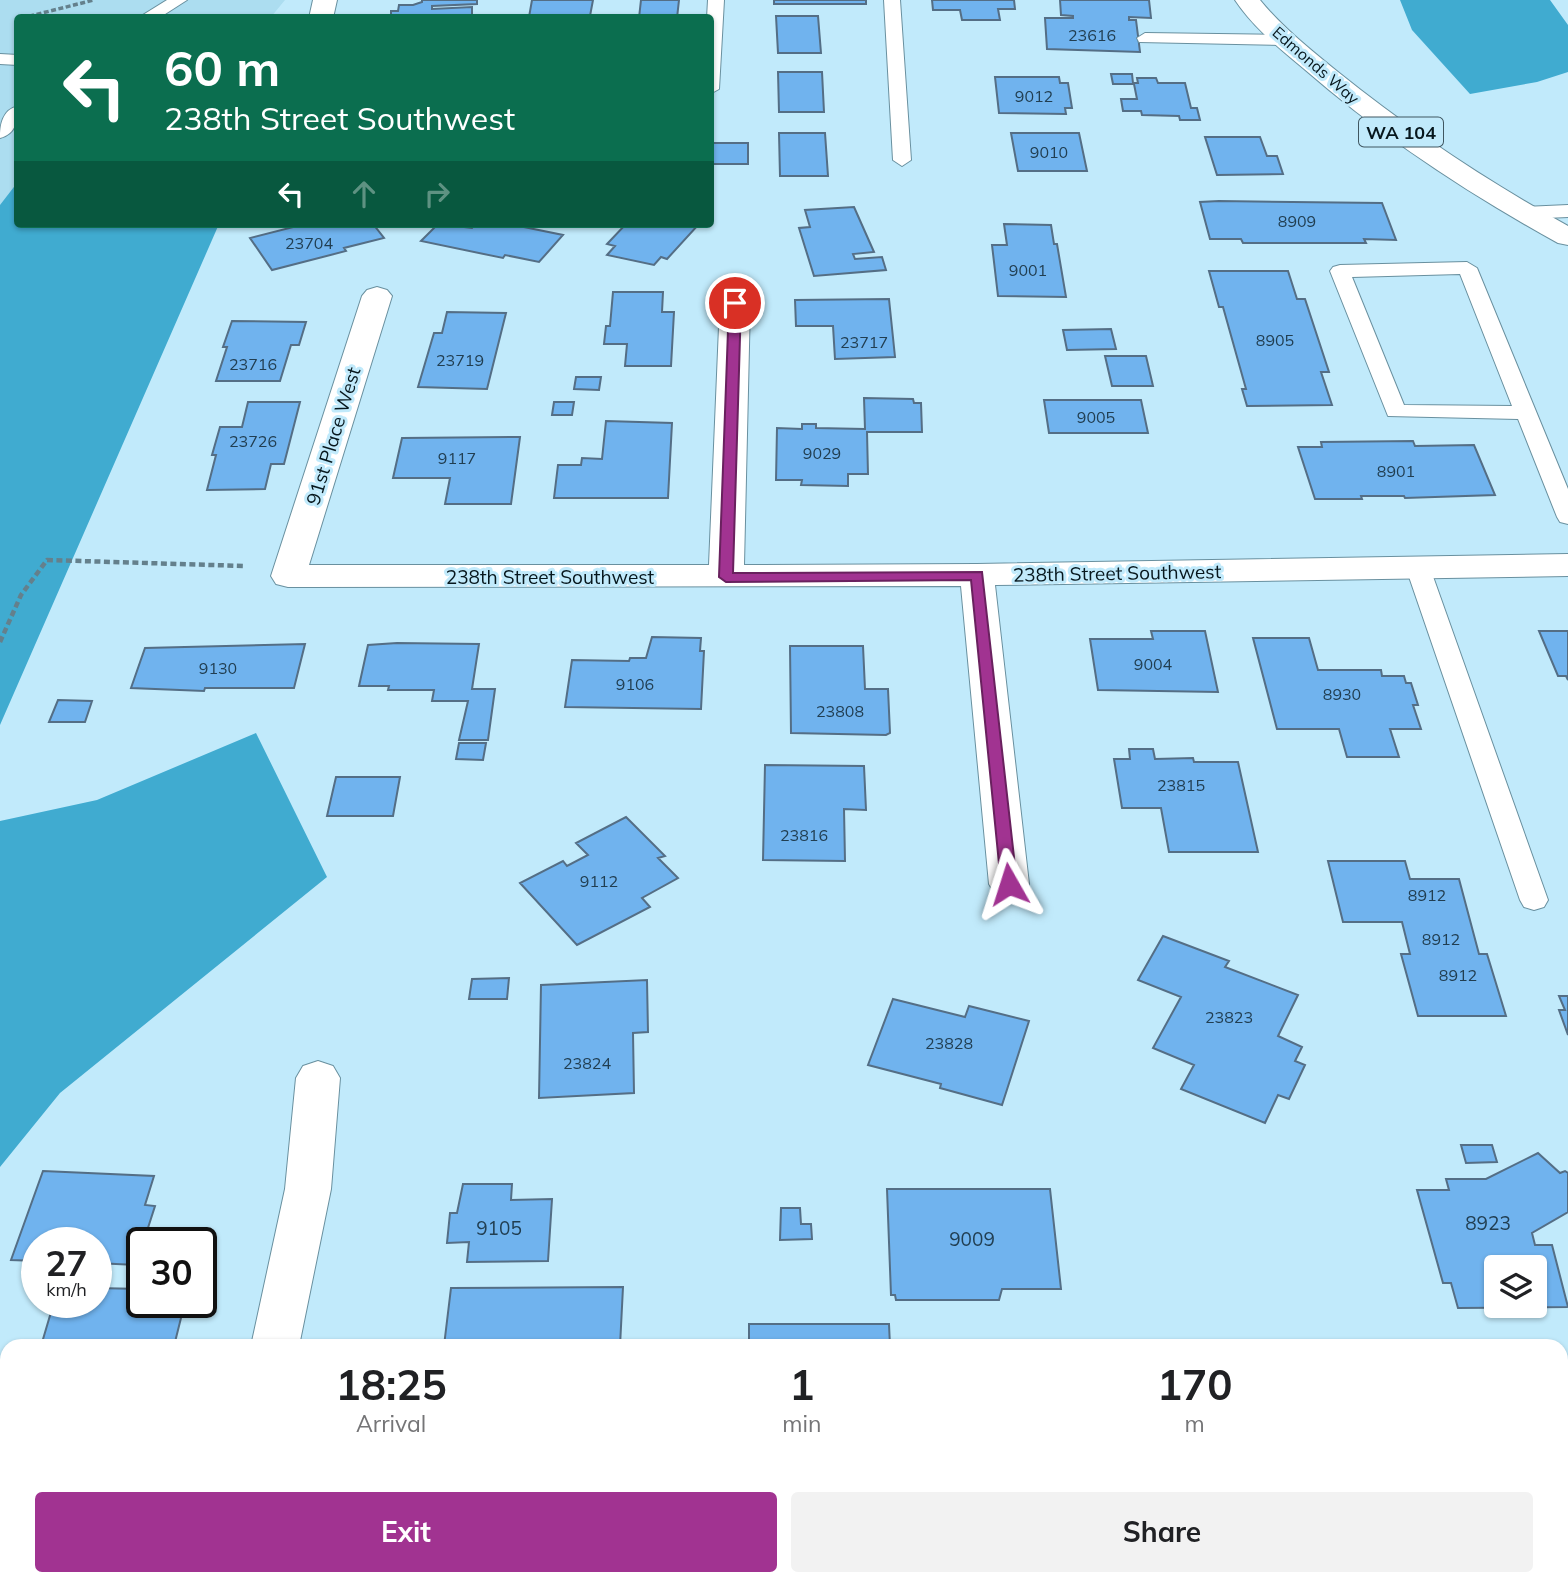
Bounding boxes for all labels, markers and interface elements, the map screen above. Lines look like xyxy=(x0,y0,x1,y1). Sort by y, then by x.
street label: Edmonds Way xyxy=(1269,22,1364,108)
house number: 23616 xyxy=(1068,25,1116,45)
text: 60 m xyxy=(164,37,280,98)
icon: left xyxy=(49,42,140,133)
house number: 9012 xyxy=(1015,86,1053,106)
text: 238th Street Southwest xyxy=(164,98,515,138)
road number: WA 104 xyxy=(1359,118,1443,146)
house number: 9010 xyxy=(1030,142,1068,162)
icon: left xyxy=(272,175,310,213)
icon: ahead xyxy=(345,175,383,213)
icon: right xyxy=(418,175,456,213)
house number: 8909 xyxy=(1278,211,1316,231)
house number: 23704 xyxy=(285,233,333,253)
house number: 9001 xyxy=(1009,260,1047,280)
pin xyxy=(705,273,765,333)
icon: arrive xyxy=(716,284,754,322)
house number: 8905 xyxy=(1256,330,1294,350)
house number: 23717 xyxy=(840,332,888,352)
house number: 23719 xyxy=(436,350,484,370)
house number: 23716 xyxy=(229,354,277,374)
street label: 91st Place West xyxy=(301,364,365,508)
house number: 9005 xyxy=(1077,407,1115,427)
house number: 23726 xyxy=(229,431,277,451)
house number: 9029 xyxy=(803,443,841,463)
house number: 9117 xyxy=(438,448,476,468)
house number: 8901 xyxy=(1377,461,1415,481)
street label: 238th Street Southwest xyxy=(1013,559,1222,587)
street label: 238th Street Southwest xyxy=(446,565,655,589)
house number: 9004 xyxy=(1134,654,1173,674)
house number: 9130 xyxy=(199,658,237,678)
house number: 9106 xyxy=(616,674,654,694)
house number: 8930 xyxy=(1323,684,1361,704)
house number: 23808 xyxy=(816,701,864,721)
house number: 23815 xyxy=(1157,775,1205,795)
house number: 23816 xyxy=(780,825,828,845)
position arrow xyxy=(972,847,1046,921)
house number: 9112 xyxy=(580,871,618,891)
house number: 8912 xyxy=(1408,885,1446,905)
house number: 8912 xyxy=(1422,929,1460,949)
house number: 8912 xyxy=(1439,965,1477,985)
house number: 23823 xyxy=(1205,1007,1253,1027)
house number: 23828 xyxy=(925,1033,973,1053)
house number: 23824 xyxy=(563,1053,611,1073)
house number: 8923 xyxy=(1465,1211,1511,1235)
house number: 9105 xyxy=(476,1216,522,1240)
speed limit sign: 30 xyxy=(126,1227,217,1318)
house number: 9009 xyxy=(949,1227,995,1251)
text: 27 xyxy=(45,1241,88,1285)
map controls xyxy=(1484,1255,1547,1318)
button: layers xyxy=(1484,1255,1547,1318)
text: km/h xyxy=(46,1278,87,1301)
text: 18:25 xyxy=(336,1358,447,1411)
text: 1 xyxy=(789,1358,814,1411)
text: 170 xyxy=(1157,1358,1232,1411)
text: Arrival xyxy=(356,1409,426,1438)
text: min xyxy=(782,1409,821,1438)
text: m xyxy=(1185,1409,1205,1438)
button: Exit xyxy=(35,1492,777,1572)
button: Share xyxy=(791,1492,1533,1572)

